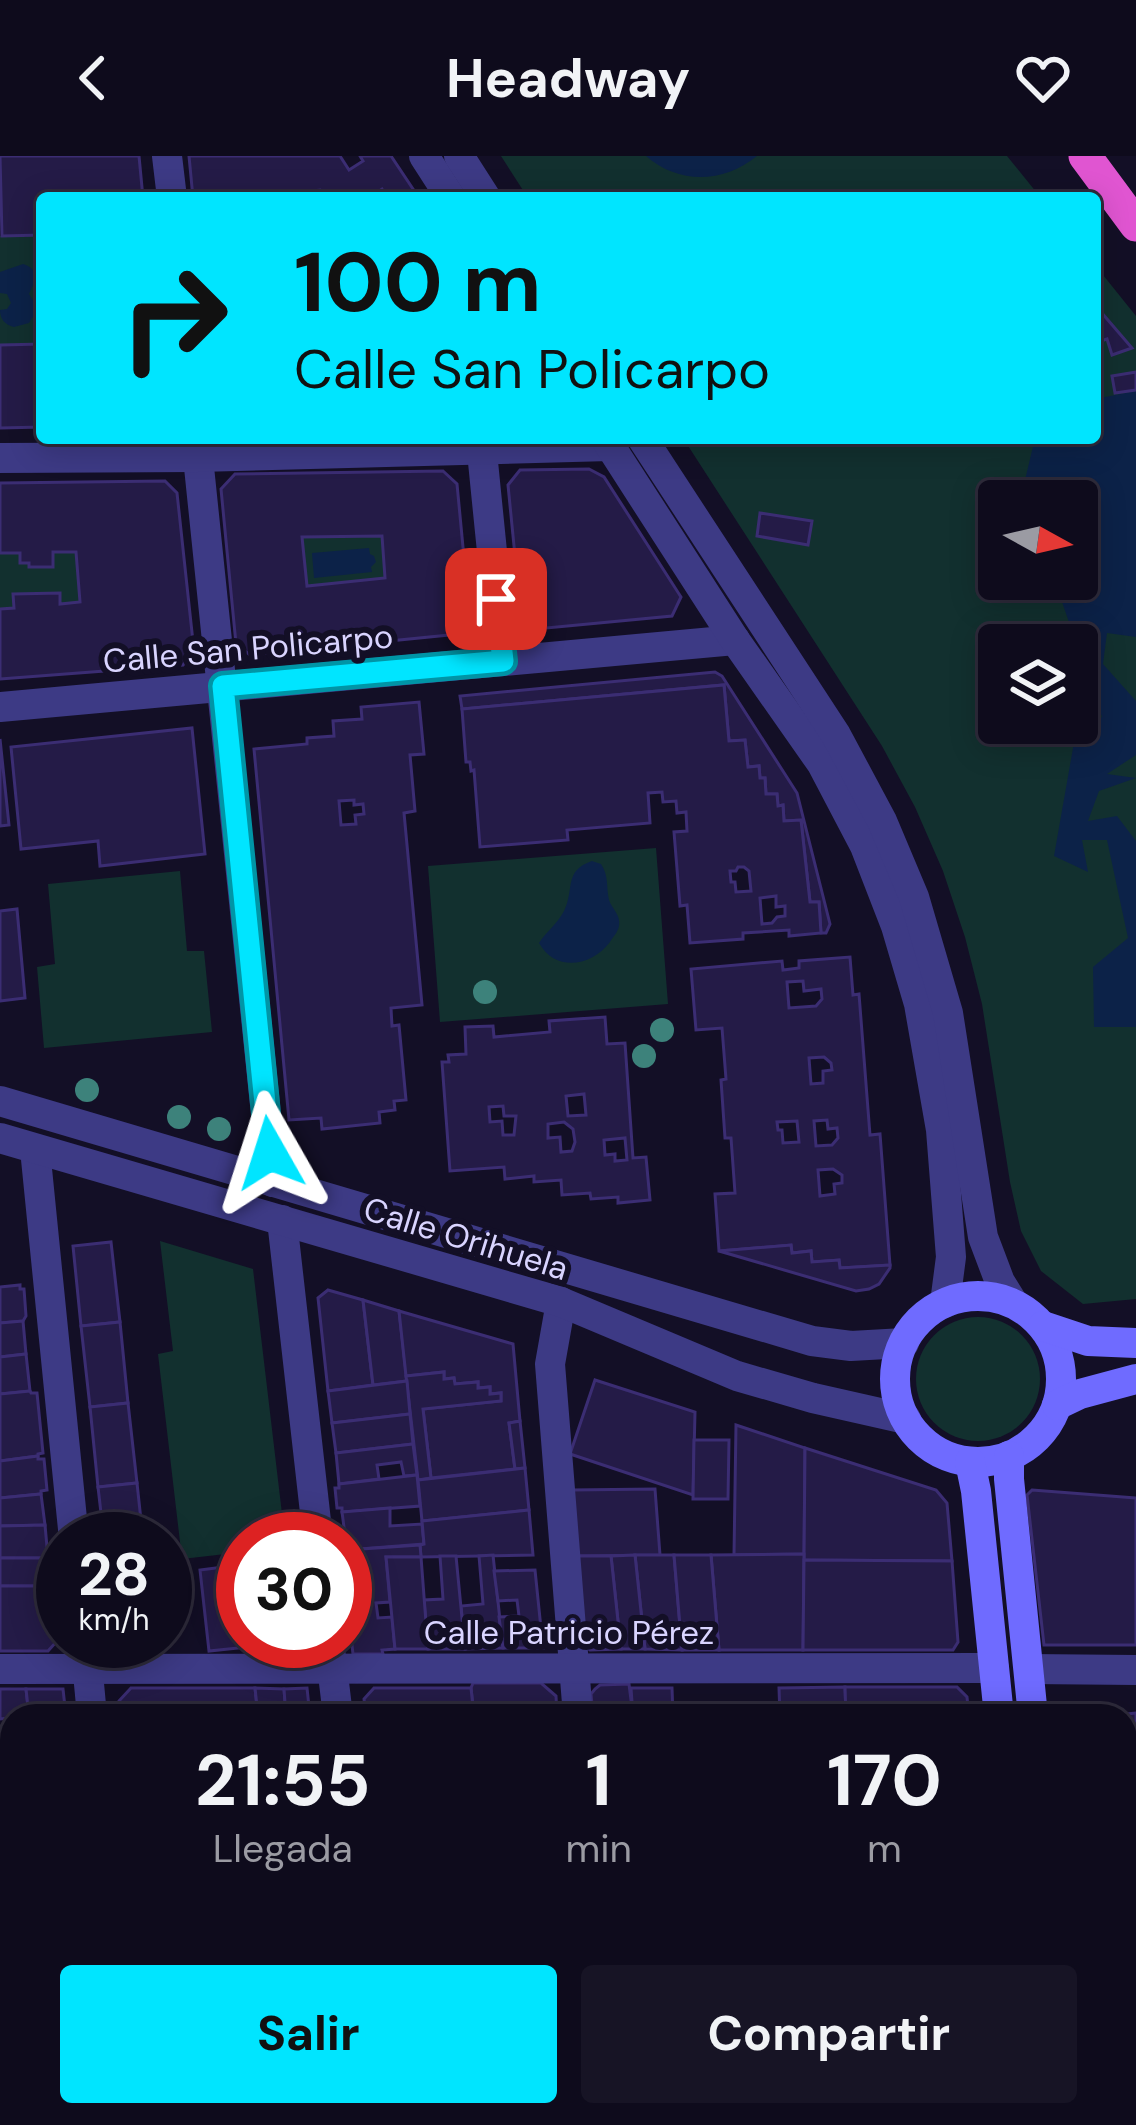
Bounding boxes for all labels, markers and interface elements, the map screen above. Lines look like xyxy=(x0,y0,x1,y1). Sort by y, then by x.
text: Headway xyxy=(446,43,690,114)
icon: back xyxy=(60,45,126,111)
icon: heart xyxy=(1010,45,1076,111)
text: 100 m xyxy=(294,228,542,337)
icon: right xyxy=(96,240,252,396)
text: Calle San Policarpo xyxy=(294,334,770,405)
north arrow xyxy=(978,480,1098,600)
map controls xyxy=(978,480,1098,744)
pin xyxy=(445,548,547,650)
icon: arrive xyxy=(463,566,529,632)
street label: Calle San Policarpo xyxy=(101,614,395,683)
button: layers xyxy=(978,624,1098,744)
position arrow xyxy=(207,1090,333,1216)
street label: Calle Orihuela xyxy=(358,1187,573,1290)
speed limit sign: 30 xyxy=(216,1512,372,1668)
text: 28 xyxy=(78,1535,150,1614)
text: km/h xyxy=(79,1600,149,1639)
street label: Calle Patricio Pérez xyxy=(424,1611,714,1654)
text: 21:55 xyxy=(195,1734,371,1827)
text: 1 xyxy=(586,1734,612,1827)
text: 170 xyxy=(827,1734,942,1827)
text: Llegada xyxy=(213,1823,353,1874)
text: min xyxy=(565,1823,632,1874)
text: m xyxy=(867,1823,902,1874)
button: Salir xyxy=(60,1965,557,2103)
button: Compartir xyxy=(581,1965,1077,2103)

